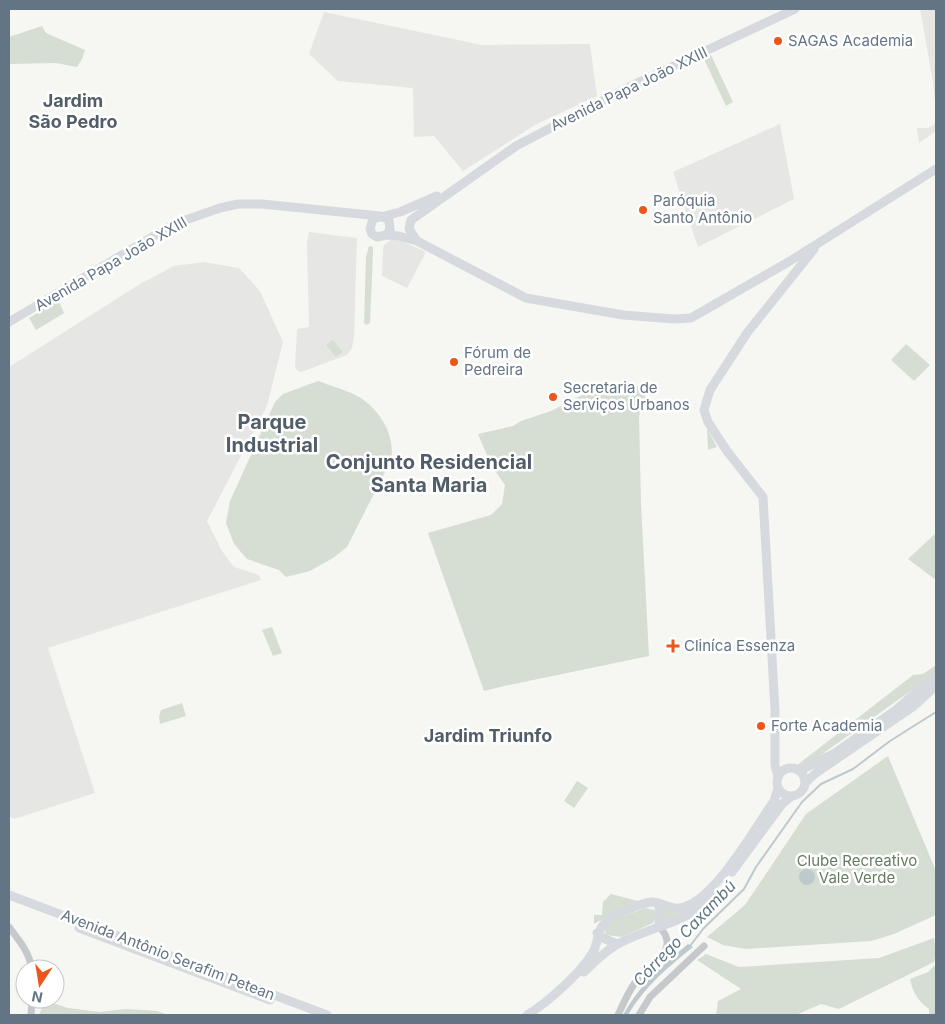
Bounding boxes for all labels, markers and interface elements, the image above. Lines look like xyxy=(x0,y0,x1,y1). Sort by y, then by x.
place label: SAGAS Academia xyxy=(788,31,913,50)
marker: SAGAS Academia xyxy=(772,35,784,47)
street label: Avenida Papa João XXIII xyxy=(547,42,710,135)
district label: Jardim São Pedro xyxy=(28,90,118,132)
place label: Paróquia Santo Antônio xyxy=(653,191,752,227)
marker: Paróquia Santo Antônio xyxy=(637,204,649,216)
street label: Avenida Papa João XXIII xyxy=(31,212,190,315)
place label: Fórum de Pedreira xyxy=(464,343,531,379)
marker: Fórum de Pedreira xyxy=(448,356,460,368)
place label: Secretaria de Serviços Urbanos xyxy=(563,378,690,414)
marker: Secretaria de Serviços Urbanos xyxy=(547,391,559,403)
district label: Parque Industrial xyxy=(226,410,318,457)
district label: Conjunto Residencial Santa Maria xyxy=(326,450,532,497)
place label: Cliníca Essenza xyxy=(684,636,795,655)
marker: Cliníca Essenza xyxy=(666,639,680,653)
place label: Forte Academia xyxy=(771,716,882,735)
marker: Forte Academia xyxy=(755,720,767,732)
district label: Jardim Triunfo xyxy=(424,725,552,746)
park label: Clube Recreativo Vale Verde xyxy=(797,851,917,887)
water label: Córrego Caxambú xyxy=(628,876,740,990)
street label: Avenida Antônio Serafim Petean xyxy=(59,905,278,1004)
north arrow xyxy=(15,959,65,1009)
text: N xyxy=(30,988,44,1007)

